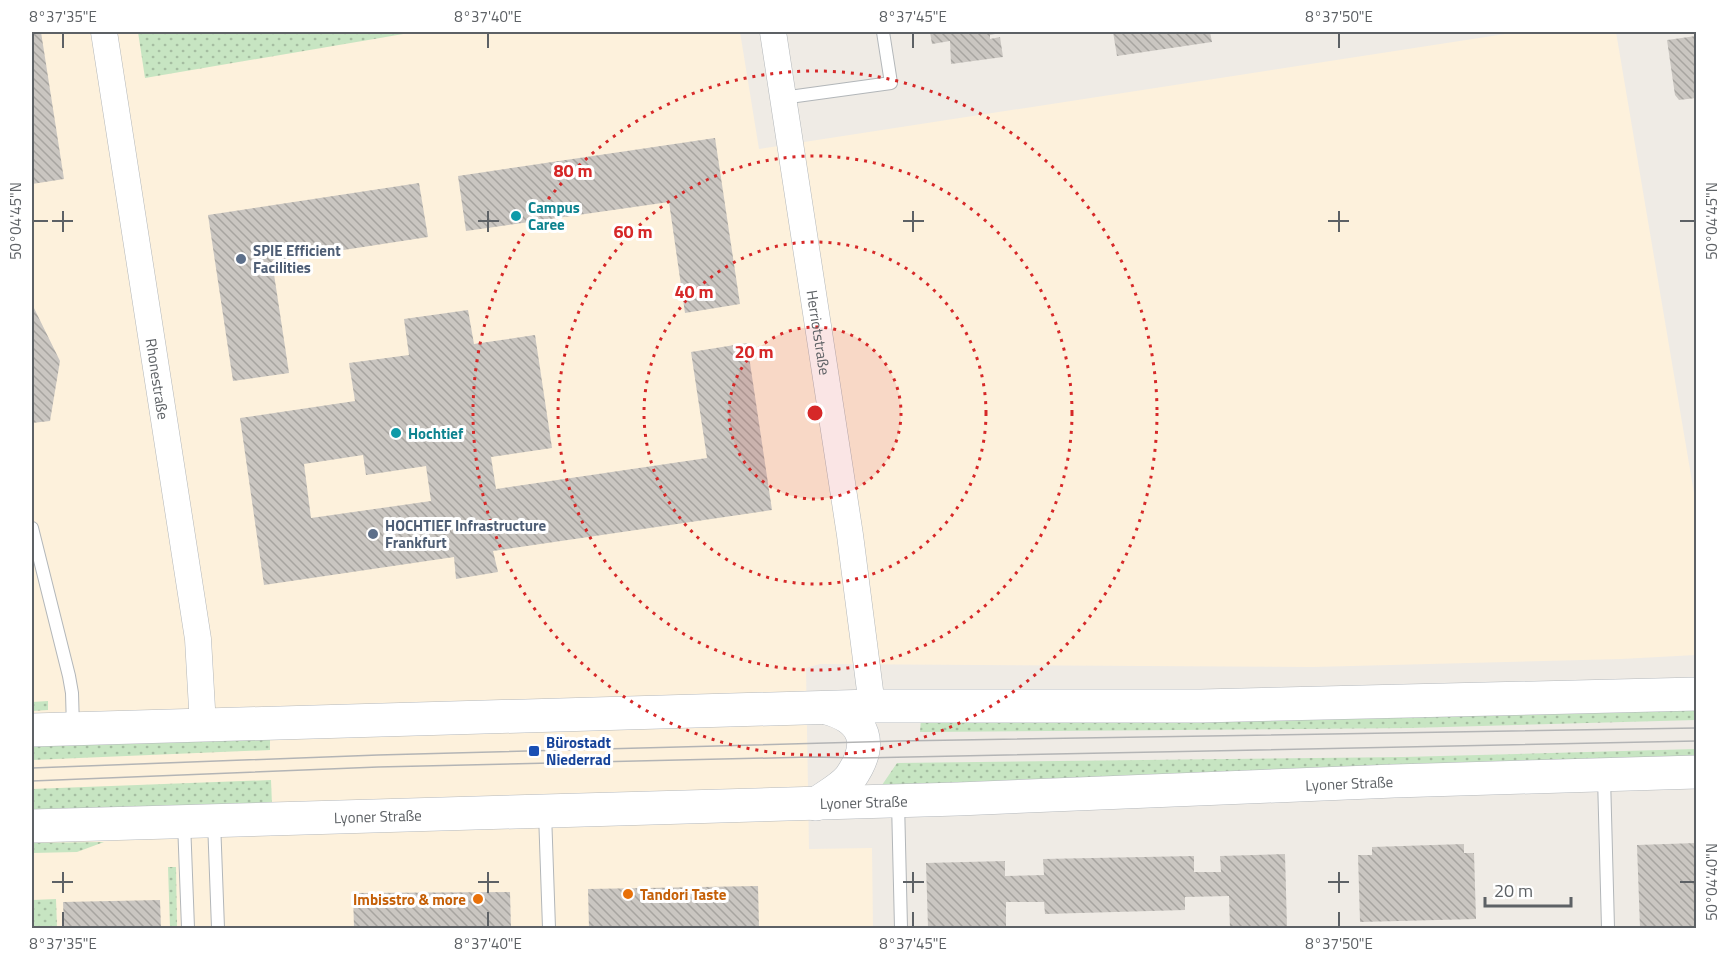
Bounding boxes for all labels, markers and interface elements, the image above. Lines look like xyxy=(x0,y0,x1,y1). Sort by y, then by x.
text: 8°37'35"E xyxy=(29,5,97,28)
text: 8°37'40"E xyxy=(454,5,522,28)
text: 8°37'45"E xyxy=(879,5,947,28)
text: 8°37'50"E xyxy=(1305,5,1373,28)
text: 80 m xyxy=(553,157,593,184)
text: 50°04'45"N xyxy=(4,182,27,260)
text: 50°04'45"N xyxy=(1700,182,1723,260)
place label: Campus Caree xyxy=(528,196,580,236)
marker: Campus Caree xyxy=(509,209,523,223)
text: 60 m xyxy=(613,218,653,245)
place label: SPIE Efficient Facilities xyxy=(253,239,341,279)
marker: SPIE Efficient Facilities xyxy=(234,252,248,266)
text: 40 m xyxy=(674,278,714,305)
street label: Herriotstraße xyxy=(801,288,837,377)
street label: Rhonestraße xyxy=(140,337,175,421)
text: 20 m xyxy=(734,338,774,365)
centre of rings xyxy=(805,403,825,423)
place label: Hochtief xyxy=(408,422,464,445)
marker: Hochtief xyxy=(389,426,403,440)
place label: HOCHTIEF Infrastructure Frankfurt xyxy=(385,514,547,554)
marker: HOCHTIEF Infrastructure Frankfurt xyxy=(366,527,380,541)
place label: Bürostadt Niederrad xyxy=(546,731,611,771)
marker: Bürostadt Niederrad xyxy=(527,744,541,758)
street label: Lyoner Straße xyxy=(1305,770,1394,796)
street label: Lyoner Straße xyxy=(819,789,908,815)
street label: Lyoner Straße xyxy=(334,803,422,829)
text: 50°04'40"N xyxy=(1700,843,1723,921)
scale bar xyxy=(1485,870,1570,908)
text: 20 m xyxy=(1494,877,1533,904)
place label: Tandori Taste xyxy=(640,883,727,906)
marker: Tandori Taste xyxy=(621,887,635,901)
place label: Imbisstro & more xyxy=(353,888,466,911)
marker: Imbisstro & more xyxy=(471,892,485,906)
text: 8°37'35"E xyxy=(29,932,97,955)
text: 8°37'40"E xyxy=(454,932,522,955)
text: 8°37'45"E xyxy=(879,932,947,955)
text: 8°37'50"E xyxy=(1305,932,1373,955)

